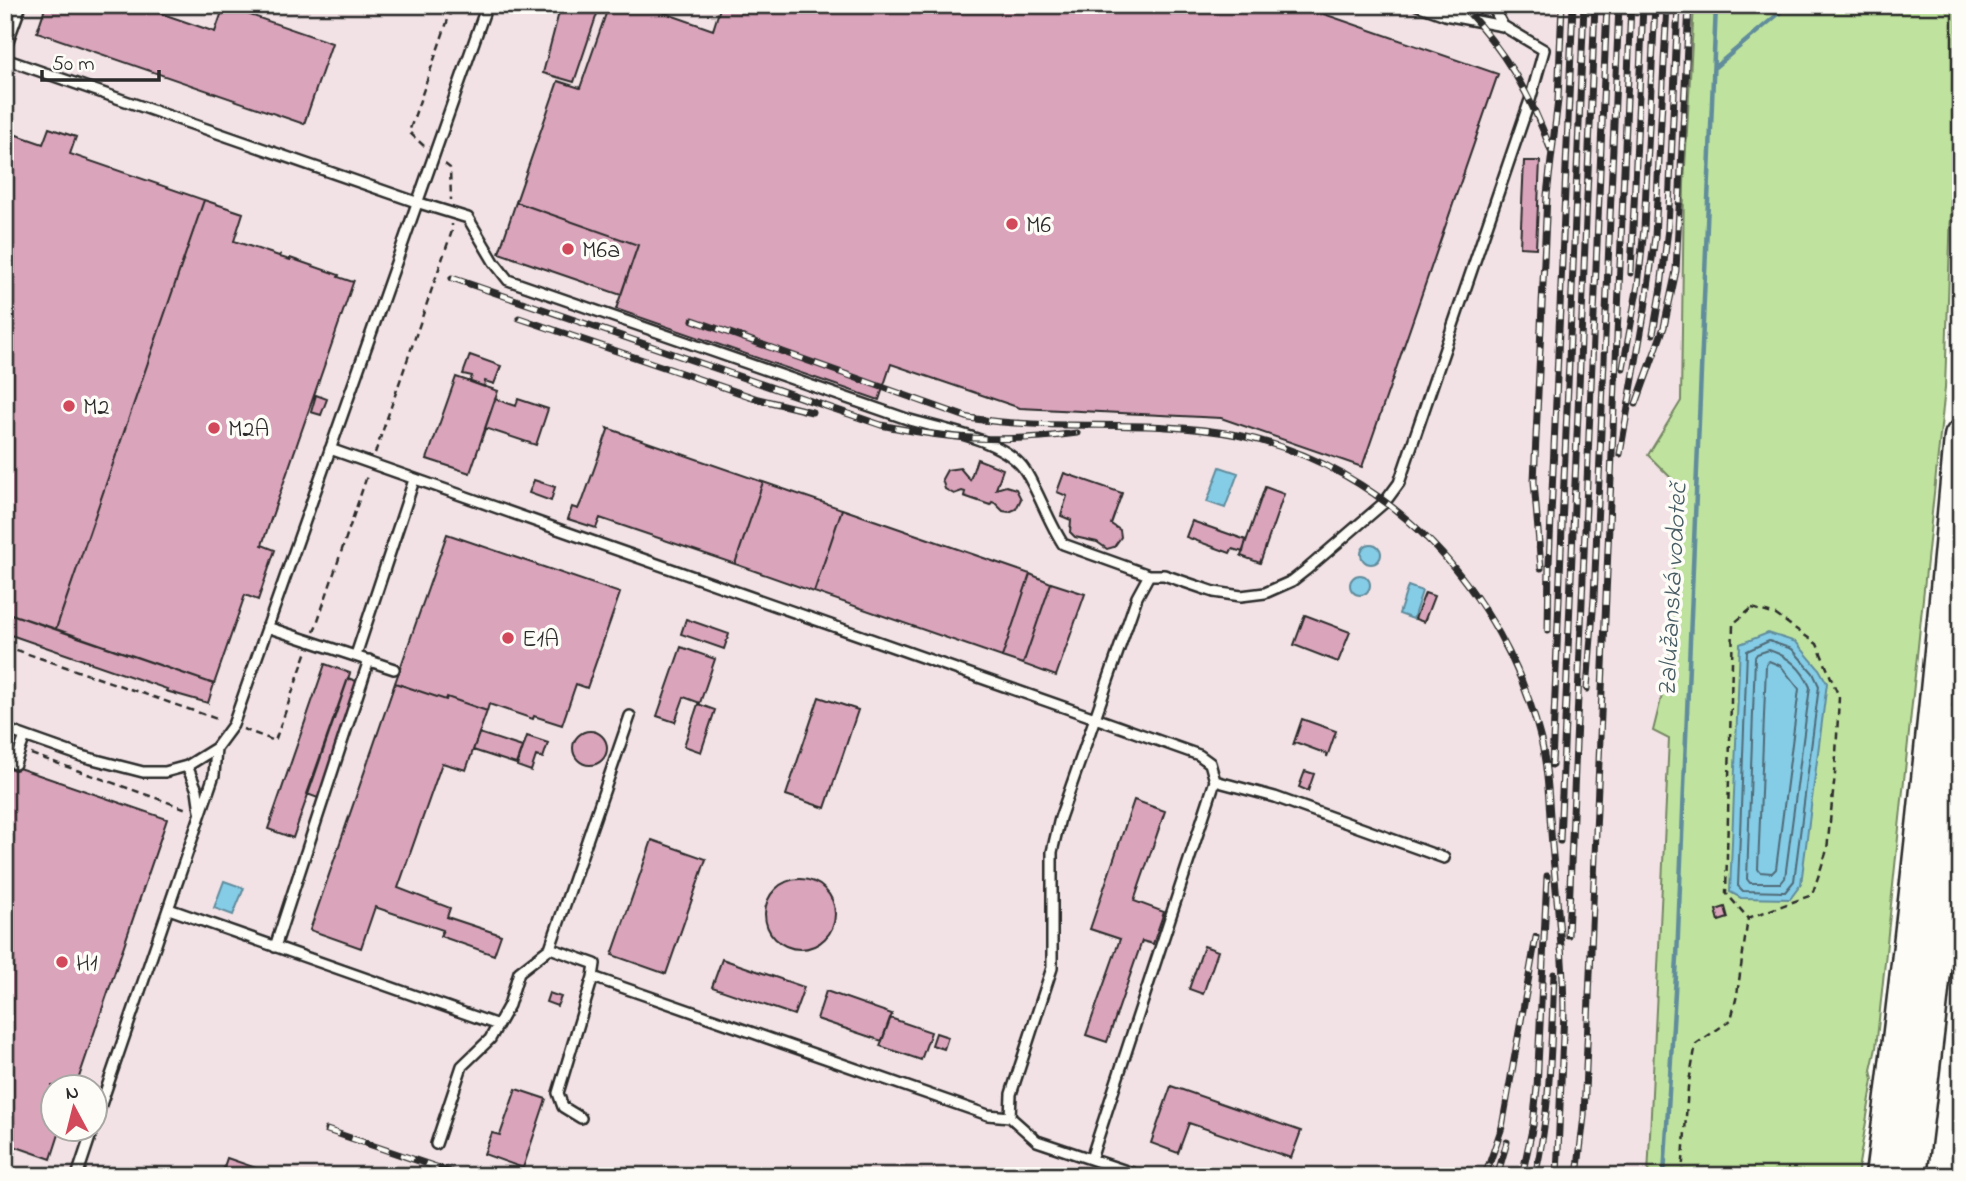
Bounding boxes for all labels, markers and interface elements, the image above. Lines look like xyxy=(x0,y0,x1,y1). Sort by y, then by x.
scale bar xyxy=(42,38,159,82)
text: 50 m xyxy=(52,50,95,80)
place label: M6 xyxy=(1026,209,1052,244)
marker: M6 xyxy=(1004,216,1020,232)
place label: M6a xyxy=(582,234,620,269)
marker: M6a xyxy=(560,241,576,257)
place label: M2 xyxy=(83,391,110,426)
marker: M2 xyxy=(61,398,77,414)
place label: M2A xyxy=(228,413,269,448)
marker: M2A xyxy=(206,420,222,436)
water label: Zalužanská vodoteč xyxy=(1649,479,1699,698)
place label: E1A xyxy=(522,623,559,658)
marker: E1A xyxy=(500,630,516,646)
place label: H1 xyxy=(76,947,98,982)
marker: H1 xyxy=(54,954,70,970)
north arrow xyxy=(38,1072,108,1142)
text: N xyxy=(64,1079,80,1108)

